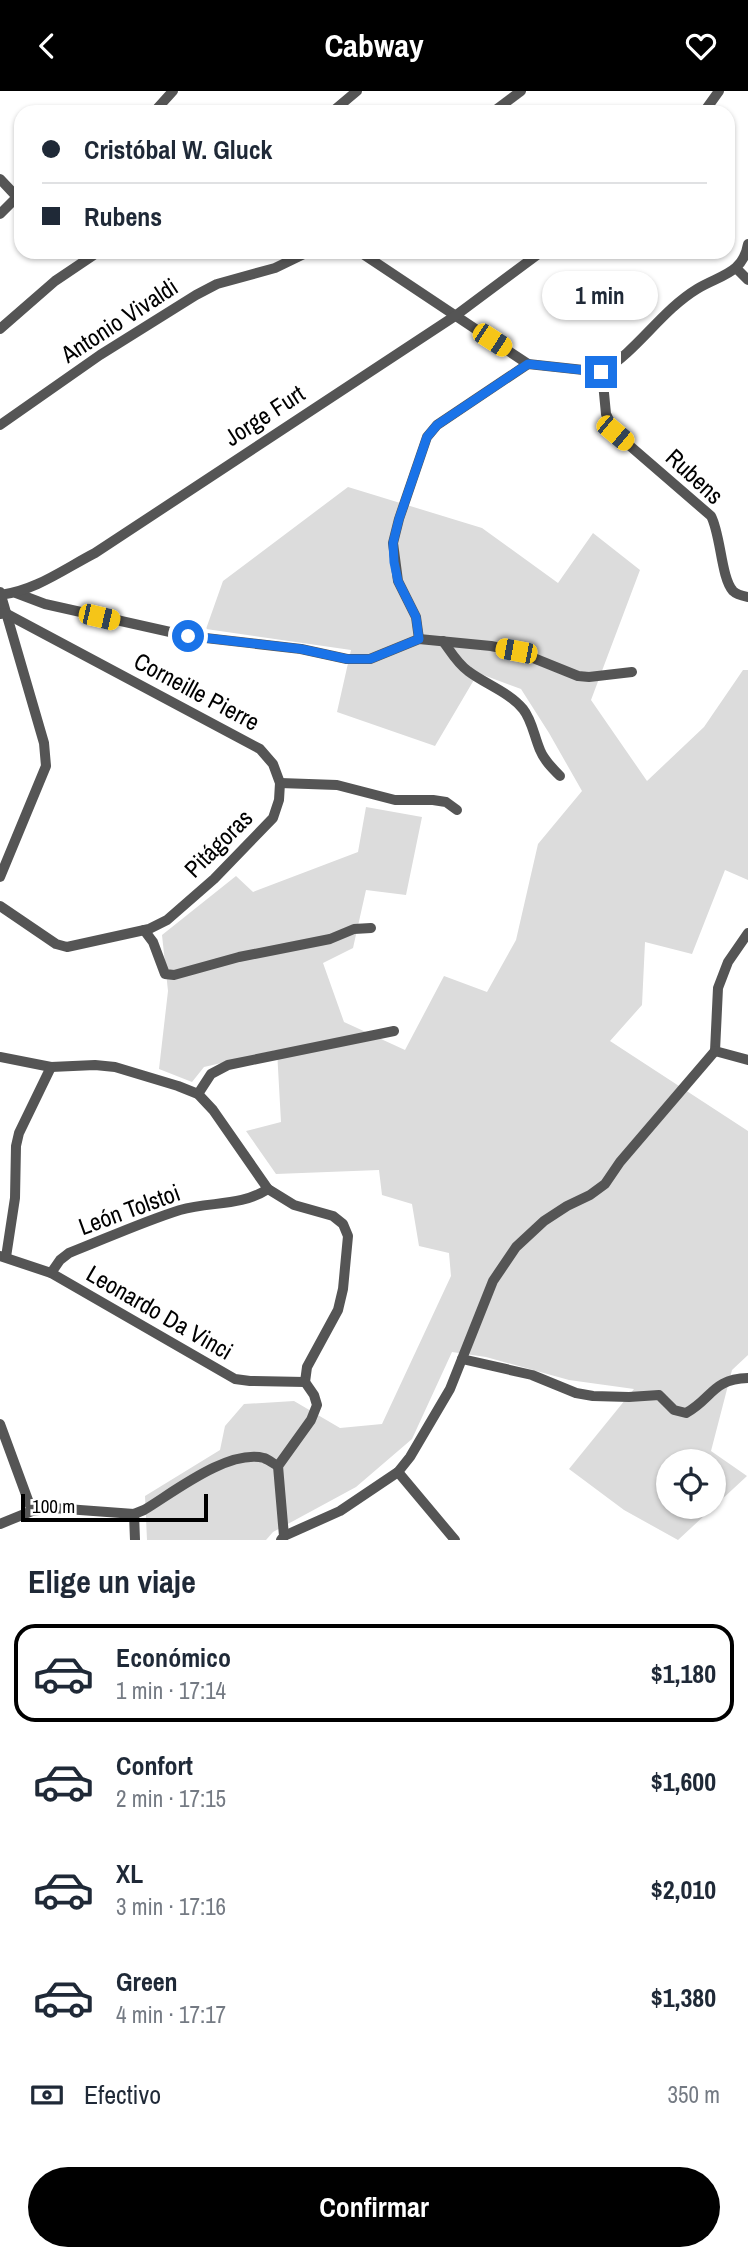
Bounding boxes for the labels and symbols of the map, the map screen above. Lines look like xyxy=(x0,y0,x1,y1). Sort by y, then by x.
street label: Antonio Vivaldi xyxy=(54,270,184,370)
callout: 1 min xyxy=(543,271,659,320)
car xyxy=(469,320,516,360)
route end xyxy=(585,356,617,388)
street label: Jorge Furt xyxy=(218,377,311,453)
car xyxy=(593,411,638,455)
street label: Rubens xyxy=(659,441,731,511)
car xyxy=(77,602,122,632)
route start xyxy=(172,620,204,652)
car xyxy=(494,637,539,665)
street label: Corneille Pierre xyxy=(129,645,265,737)
street label: Pitágoras xyxy=(177,802,259,884)
street label: León Tolstoi xyxy=(74,1176,184,1242)
street label: Leonardo Da Vinci xyxy=(81,1257,239,1367)
scale bar xyxy=(21,1491,208,1523)

